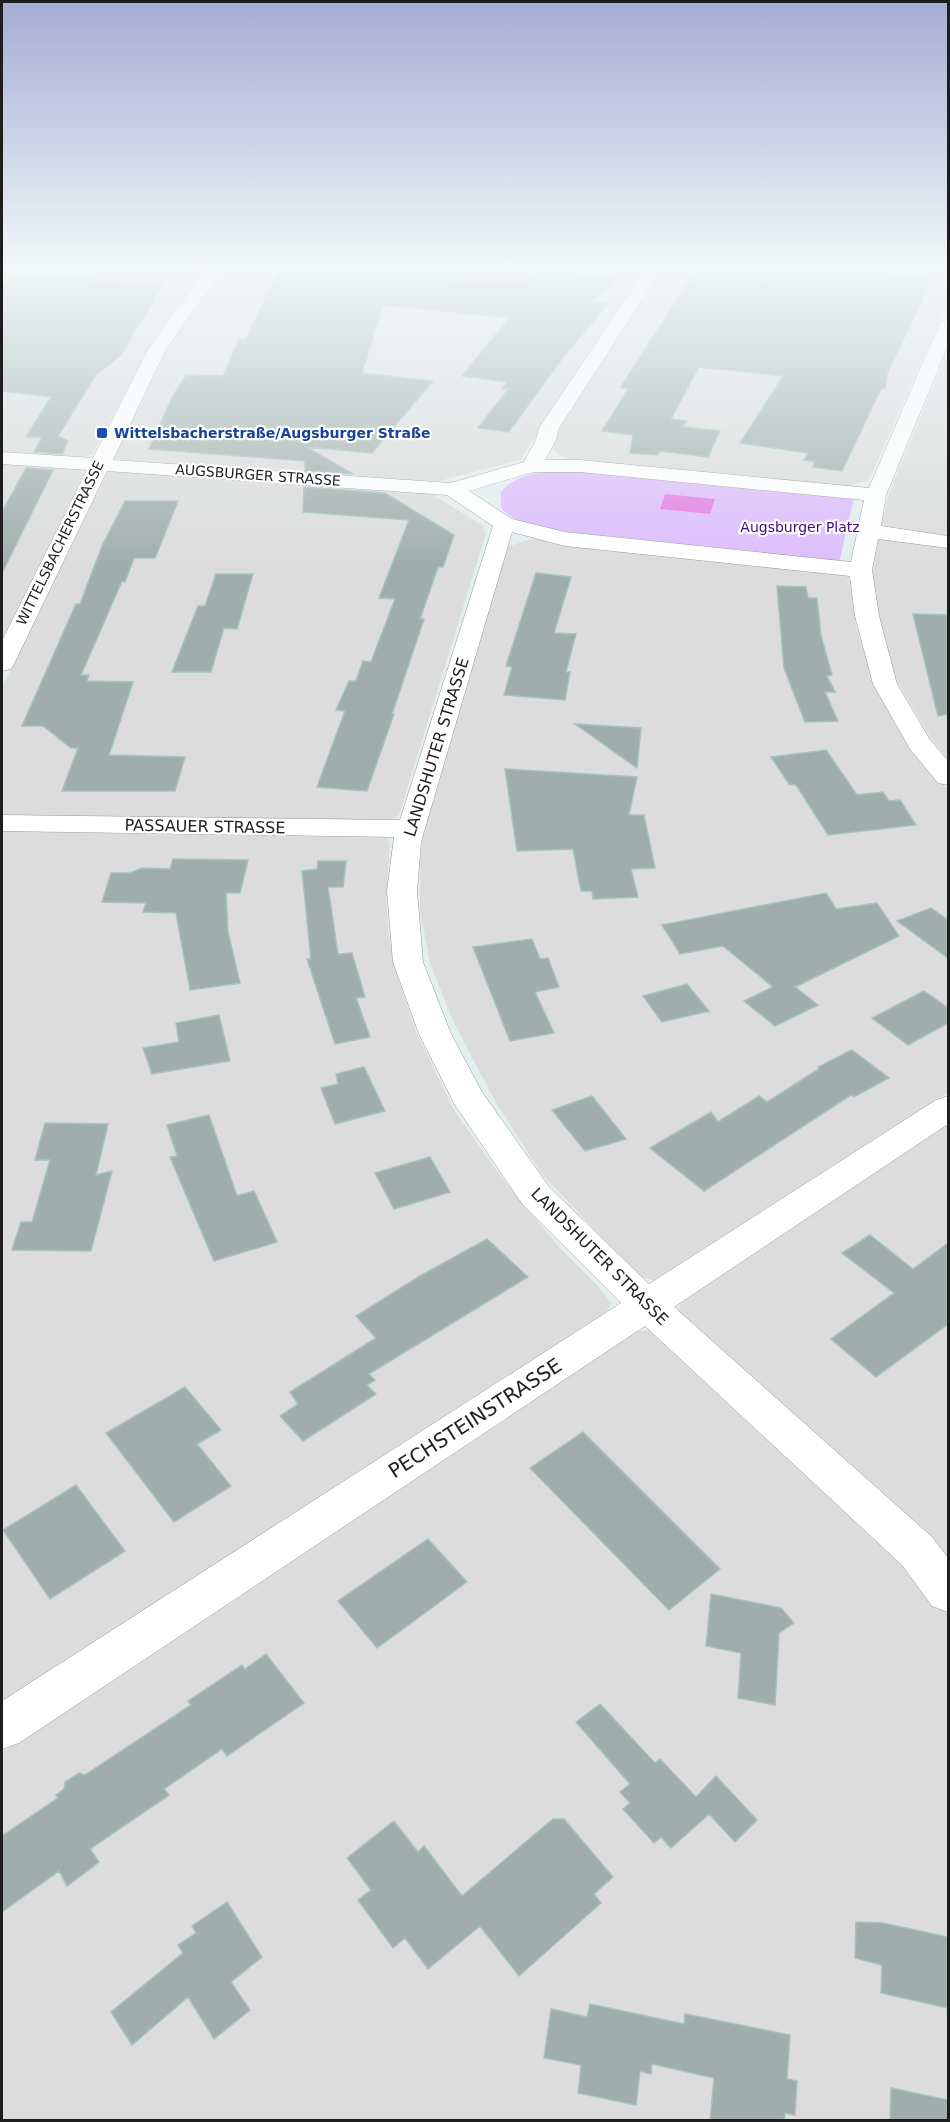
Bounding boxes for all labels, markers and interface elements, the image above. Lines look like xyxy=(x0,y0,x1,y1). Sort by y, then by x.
place label: Wittelsbacherstraße/Augsburger Straße xyxy=(114,425,430,441)
marker: Wittelsbacherstraße/Augsburger Straße xyxy=(95,426,109,440)
street label: WITTELSBACHERSTRASSE xyxy=(13,458,107,628)
street label: AUGSBURGER STRASSE xyxy=(175,461,341,489)
park label: Augsburger Platz xyxy=(740,519,860,535)
street label: LANDSHUTER STRASSE xyxy=(400,655,473,839)
street label: PASSAUER STRASSE xyxy=(124,816,286,837)
street label: LANDSHUTER STRASSE xyxy=(527,1184,672,1329)
street label: PECHSTEINSTRASSE xyxy=(384,1353,566,1483)

